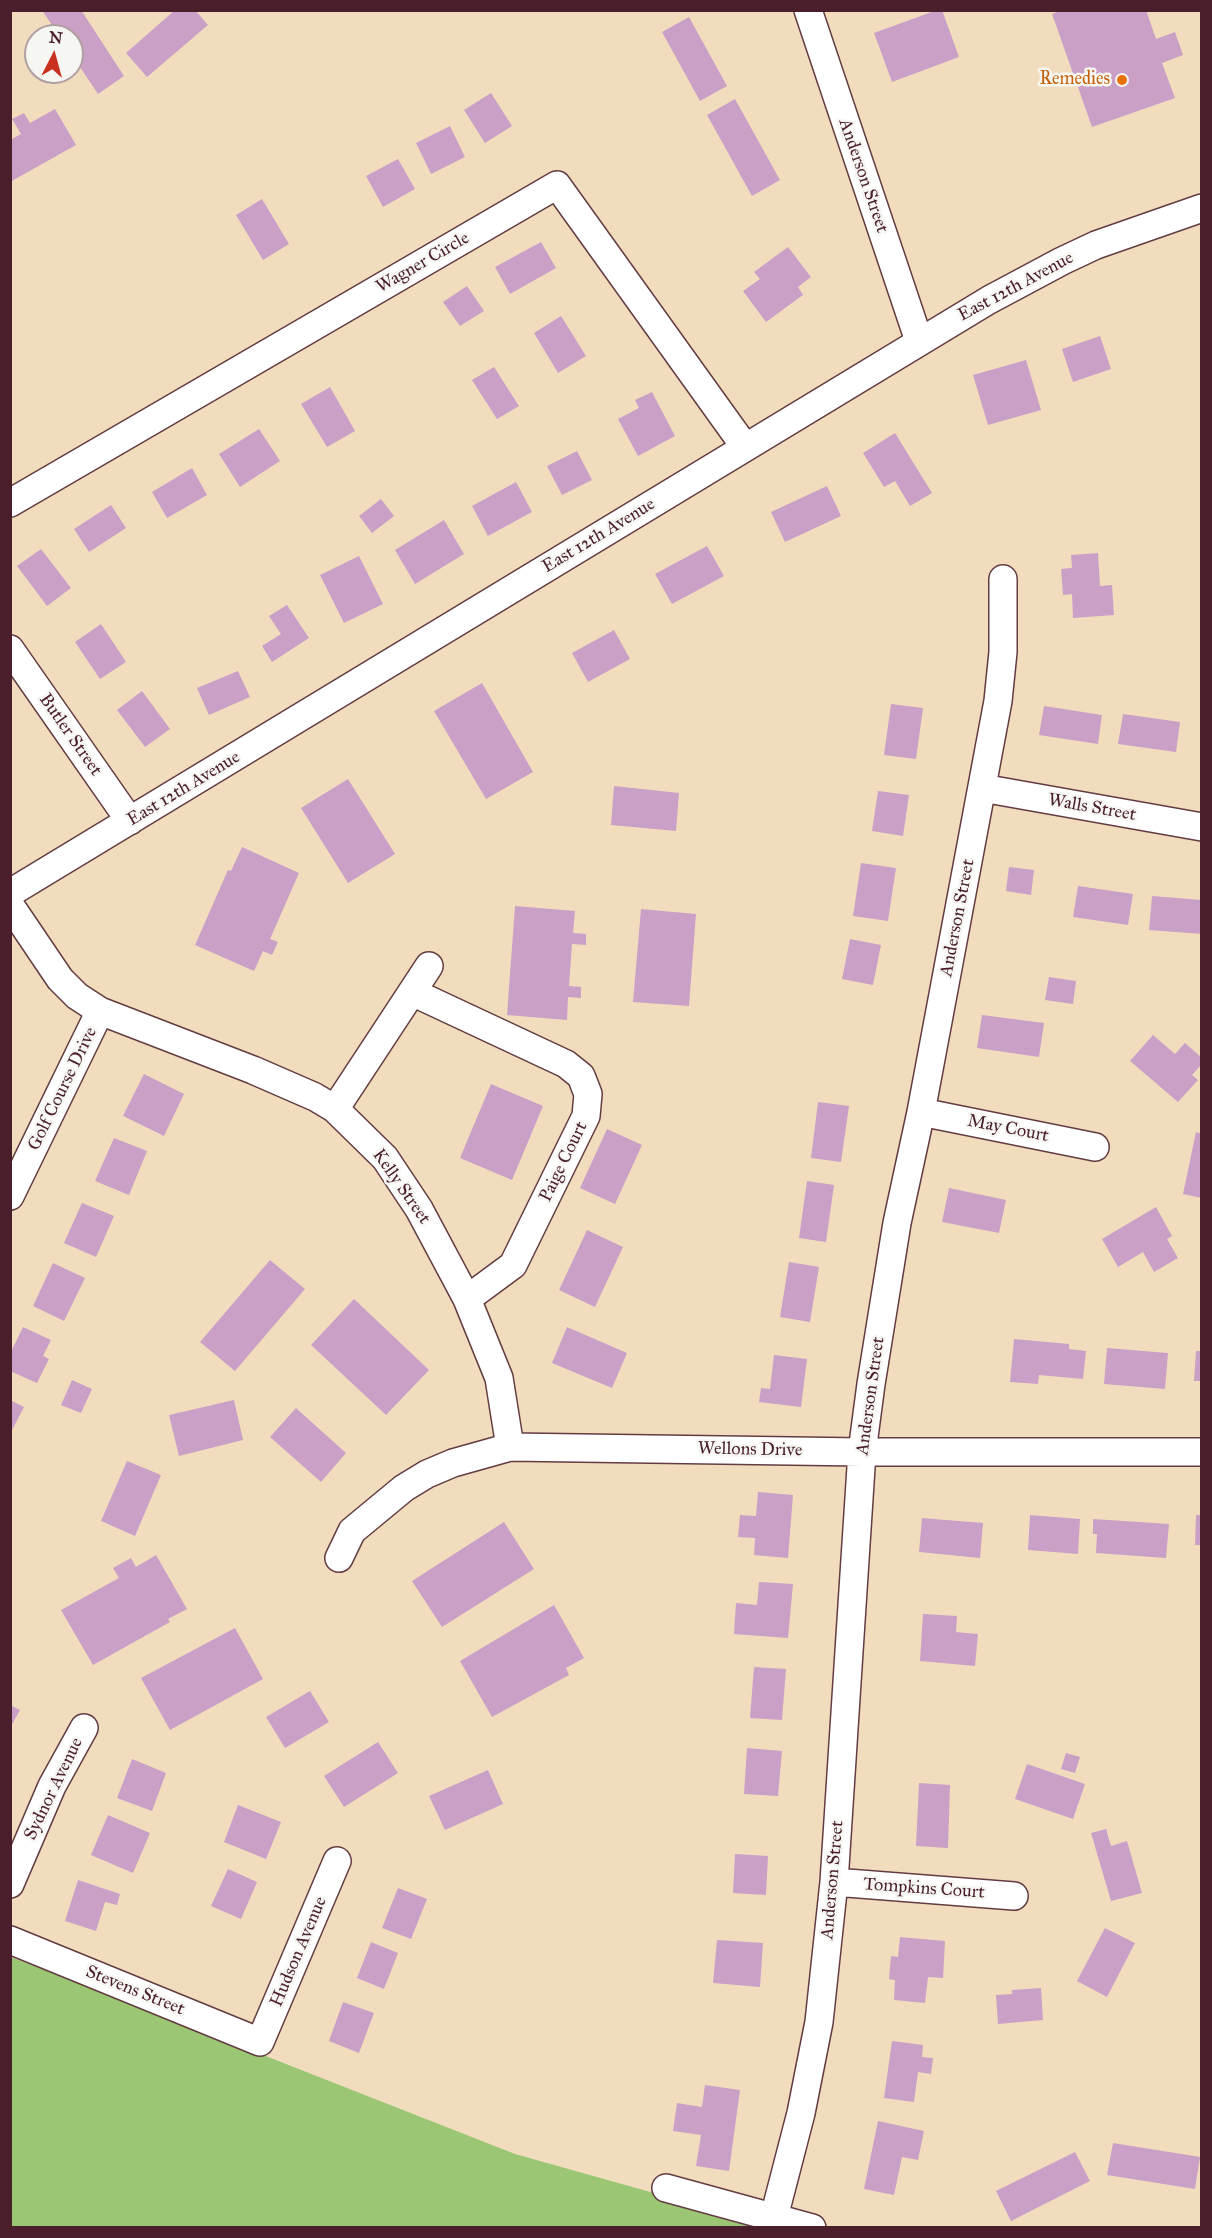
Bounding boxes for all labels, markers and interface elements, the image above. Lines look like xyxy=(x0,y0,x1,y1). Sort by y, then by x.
north arrow xyxy=(24,24,84,84)
text: N xyxy=(48,27,63,48)
place label: Remedies xyxy=(1039,69,1110,91)
marker: Remedies xyxy=(1115,73,1129,87)
street label: Anderson Street xyxy=(833,116,893,236)
street label: Wagner Circle xyxy=(373,228,473,298)
street label: East 12th Avenue xyxy=(955,248,1077,326)
street label: East 12th Avenue xyxy=(539,494,659,578)
street label: Butler Street xyxy=(34,690,106,780)
street label: East 12th Avenue xyxy=(124,747,244,831)
street label: Walls Street xyxy=(1046,790,1138,826)
street label: Anderson Street xyxy=(936,857,980,979)
street label: Golf Course Drive xyxy=(24,1024,102,1154)
street label: May Court xyxy=(965,1111,1051,1147)
street label: Paige Court xyxy=(535,1118,593,1206)
street label: Kelly Street xyxy=(367,1145,435,1229)
street label: Anderson Street xyxy=(852,1335,890,1457)
street label: Wellons Drive xyxy=(698,1438,802,1462)
street label: Sydnor Avenue xyxy=(20,1734,88,1844)
street label: Anderson Street xyxy=(817,1820,849,1940)
street label: Tompkins Court xyxy=(863,1874,985,1904)
street label: Hudson Avenue xyxy=(266,1894,332,2010)
street label: Stevens Street xyxy=(82,1961,188,2021)

